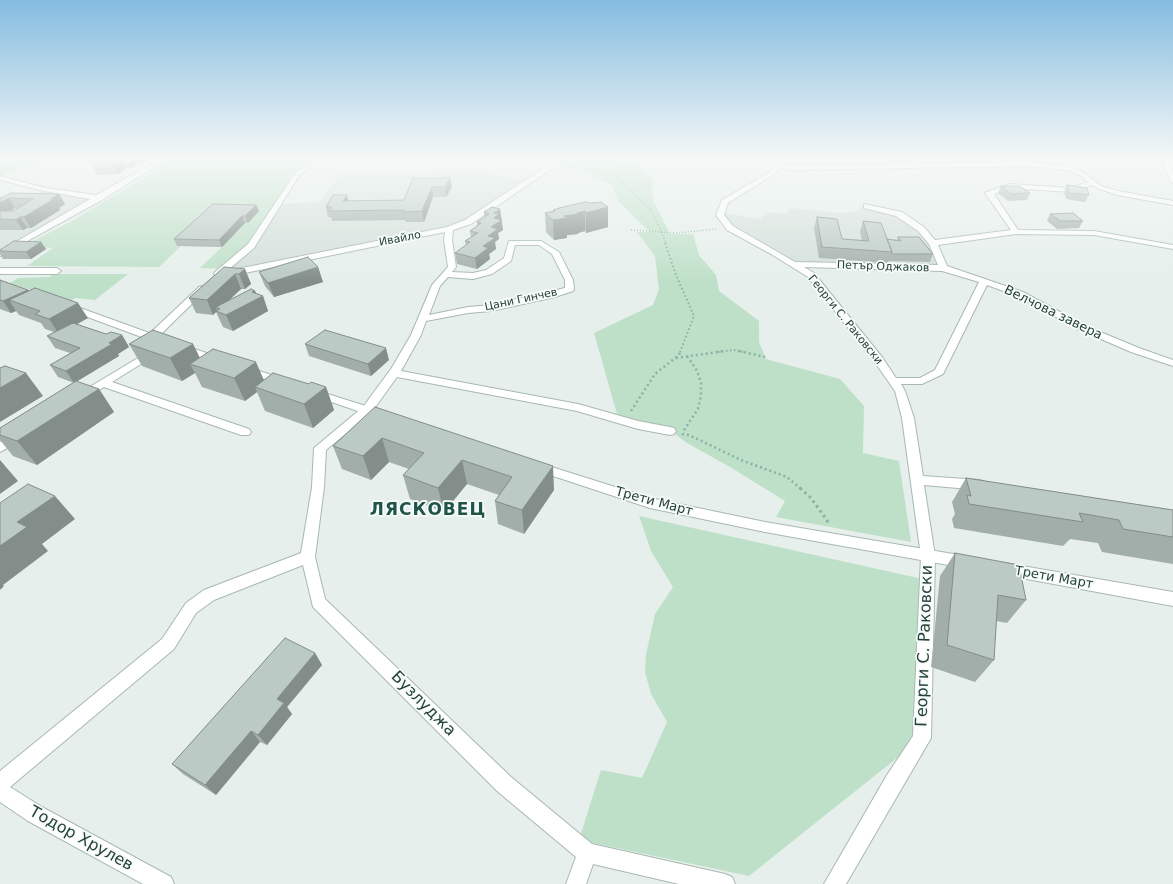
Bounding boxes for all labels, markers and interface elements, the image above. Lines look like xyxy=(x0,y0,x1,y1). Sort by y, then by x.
street label: Ивайло xyxy=(378,228,422,250)
street label: Петър Оджаков xyxy=(837,259,929,275)
street label: Георги С. Раковски xyxy=(805,273,885,367)
street label: Велчова завера xyxy=(1001,282,1105,344)
street label: Цани Гинчев xyxy=(483,286,559,314)
street label: Трети Март xyxy=(614,484,694,520)
district label: ЛЯСКОВЕЦ xyxy=(370,501,486,521)
street label: Трети Март xyxy=(1014,563,1094,593)
street label: Георги С. Раковски xyxy=(913,565,937,727)
street label: Бузлуджа xyxy=(387,668,459,740)
street label: Тодор Хрулев xyxy=(26,803,136,875)

